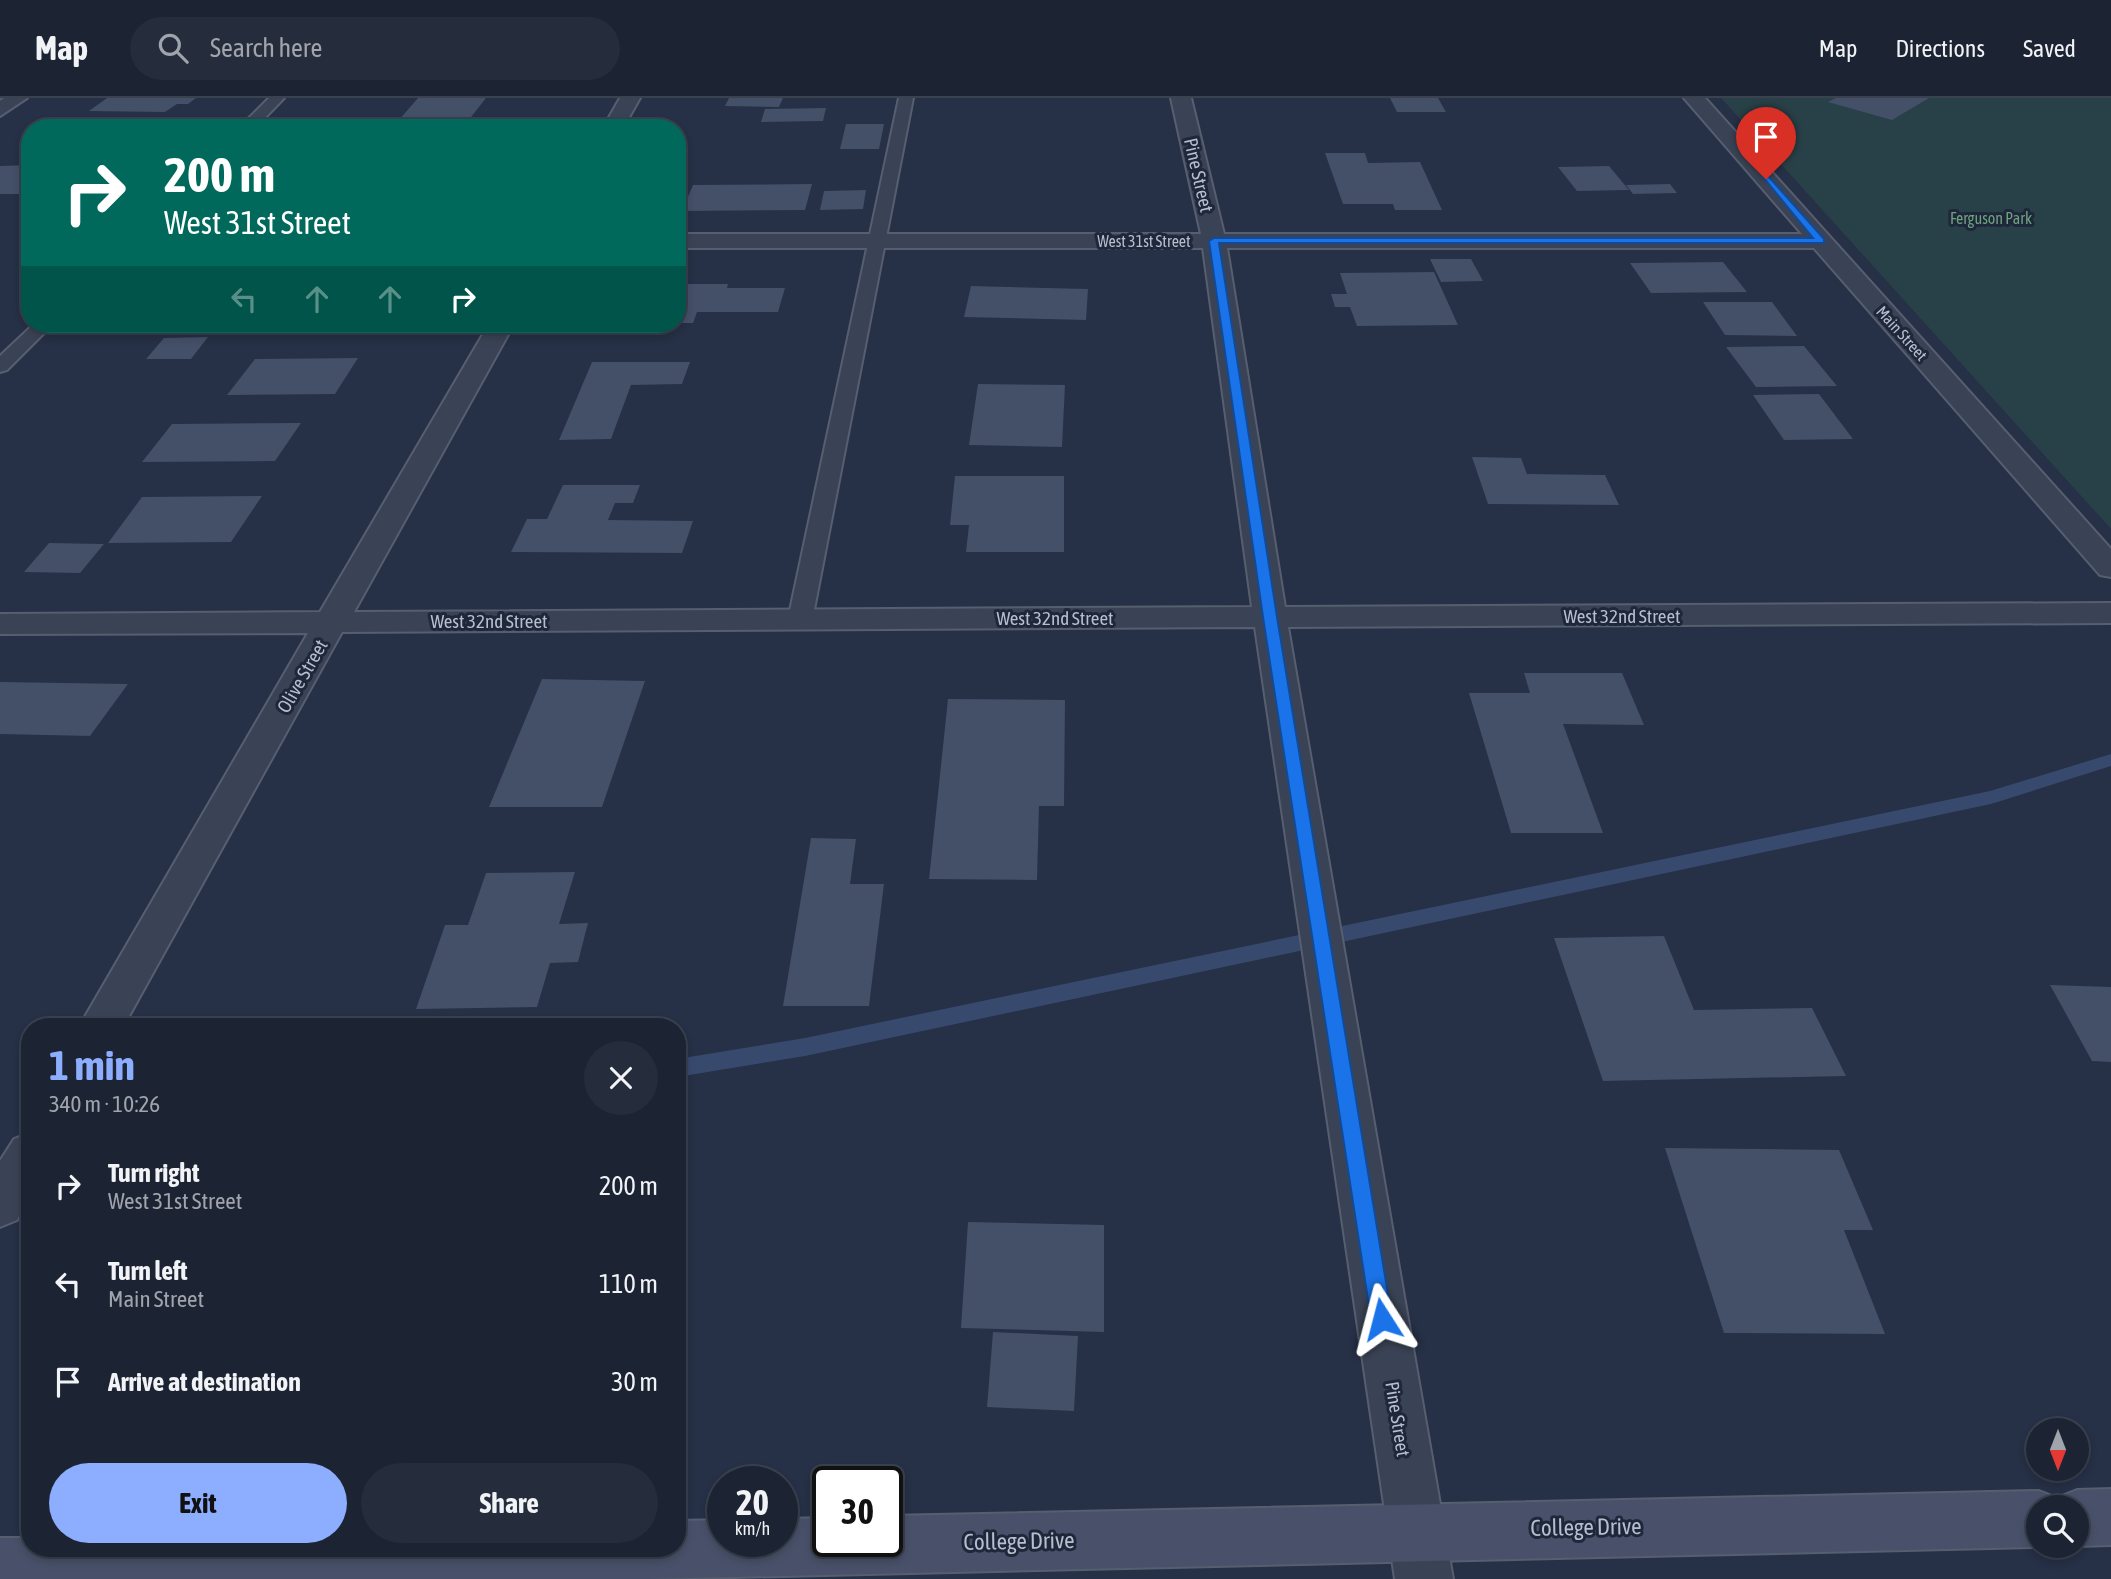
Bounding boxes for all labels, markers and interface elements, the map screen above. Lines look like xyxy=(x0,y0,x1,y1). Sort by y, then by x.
search box xyxy=(130,17,620,80)
text: Map xyxy=(35,29,88,67)
icon: search xyxy=(154,29,192,67)
text: Search here xyxy=(210,33,322,63)
text: Map xyxy=(1819,35,1857,62)
text: Directions xyxy=(1895,35,1985,62)
text: Saved xyxy=(2023,35,2076,62)
pin xyxy=(1736,107,1796,179)
icon: arrive xyxy=(1747,118,1785,156)
street label: Pine Street xyxy=(1180,136,1218,214)
text: 200 m xyxy=(164,146,275,202)
icon: right xyxy=(49,147,140,238)
text: West 31st Street xyxy=(164,204,351,241)
park label: Ferguson Park xyxy=(1950,209,2032,228)
street label: West 31st Street xyxy=(1097,232,1191,250)
icon: left xyxy=(225,280,263,318)
icon: ahead xyxy=(298,280,336,318)
icon: ahead xyxy=(371,280,409,318)
icon: right xyxy=(444,280,482,318)
street label: Main Street xyxy=(1873,302,1931,364)
street label: West 32nd Street xyxy=(1564,605,1680,627)
street label: West 32nd Street xyxy=(997,607,1113,629)
street label: West 32nd Street xyxy=(431,610,547,632)
street label: Olive Street xyxy=(272,635,332,717)
text: 1 min xyxy=(49,1041,135,1089)
button: close xyxy=(584,1041,658,1115)
text: 340 m · 10:26 xyxy=(49,1091,160,1117)
text: Turn right xyxy=(108,1158,199,1188)
icon: right xyxy=(49,1167,87,1205)
text: 200 m xyxy=(599,1171,658,1201)
text: West 31st Street xyxy=(108,1188,242,1214)
text: Turn left xyxy=(108,1256,188,1286)
icon: left xyxy=(49,1265,87,1303)
text: 110 m xyxy=(599,1269,658,1299)
position arrow xyxy=(1345,1282,1419,1356)
text: Main Street xyxy=(108,1286,204,1312)
icon: arrive xyxy=(49,1363,87,1401)
text: Arrive at destination xyxy=(108,1367,301,1397)
text: 30 m xyxy=(611,1367,658,1397)
street label: Pine Street xyxy=(1381,1380,1415,1458)
north arrow xyxy=(2026,1418,2090,1480)
map controls xyxy=(2026,1418,2089,1558)
button: Exit xyxy=(49,1463,347,1543)
button: Share xyxy=(361,1463,658,1543)
speed limit sign: 30 xyxy=(812,1466,903,1557)
text: 20 xyxy=(736,1482,769,1522)
button: search xyxy=(2026,1495,2089,1558)
street label: College Drive xyxy=(1530,1513,1642,1541)
text: km/h xyxy=(735,1518,770,1539)
street label: College Drive xyxy=(963,1527,1075,1555)

